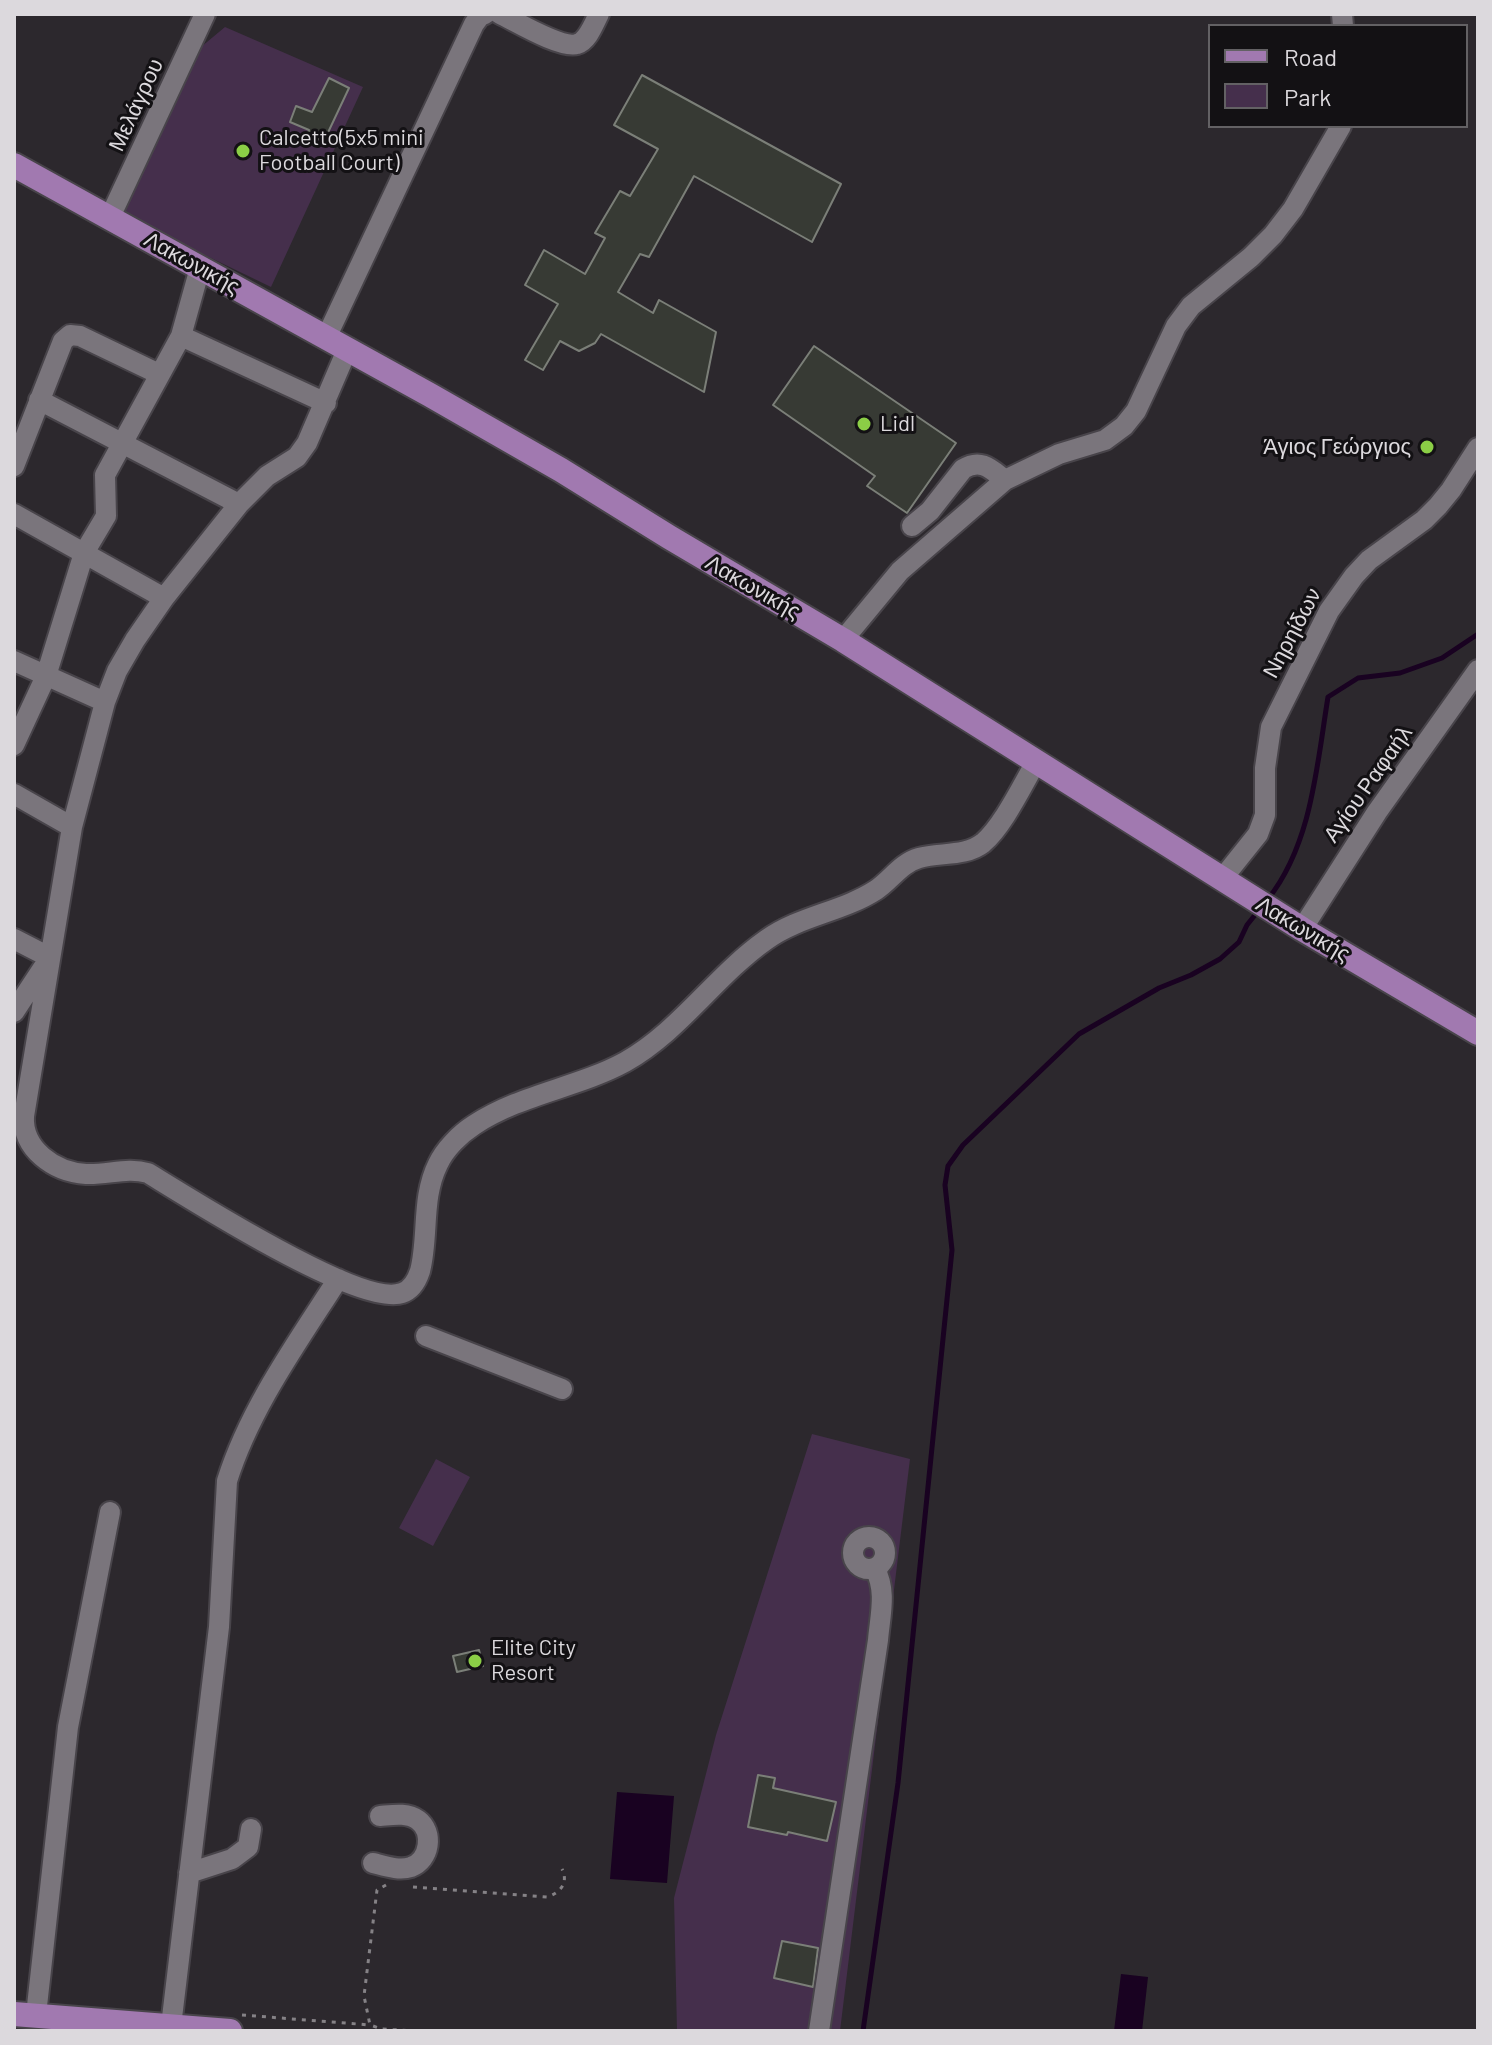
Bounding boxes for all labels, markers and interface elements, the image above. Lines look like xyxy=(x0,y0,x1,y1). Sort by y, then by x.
legend xyxy=(1208,24,1468,128)
text: Road xyxy=(1284,42,1337,71)
street label: Μελάγρου xyxy=(103,54,169,156)
text: Park xyxy=(1284,82,1331,111)
place label: Calcetto(5x5 mini Football Court) xyxy=(259,125,424,176)
marker: Calcetto(5x5 mini Football Court) xyxy=(234,142,252,160)
street label: Λακωνικής xyxy=(140,226,244,300)
place label: Lidl xyxy=(880,411,915,437)
marker: Lidl xyxy=(855,415,873,433)
place label: Άγιος Γεώργιος xyxy=(1263,434,1411,460)
marker: Άγιος Γεώργιος xyxy=(1418,438,1436,456)
street label: Λακωνικής xyxy=(701,549,805,625)
street label: Νηρηίδων xyxy=(1257,583,1327,683)
street label: Αγίου Ραφαήλ xyxy=(1318,721,1418,847)
street label: Λακωνικής xyxy=(1251,891,1355,967)
place label: Elite City Resort xyxy=(491,1635,576,1686)
marker: Elite City Resort xyxy=(466,1652,484,1670)

